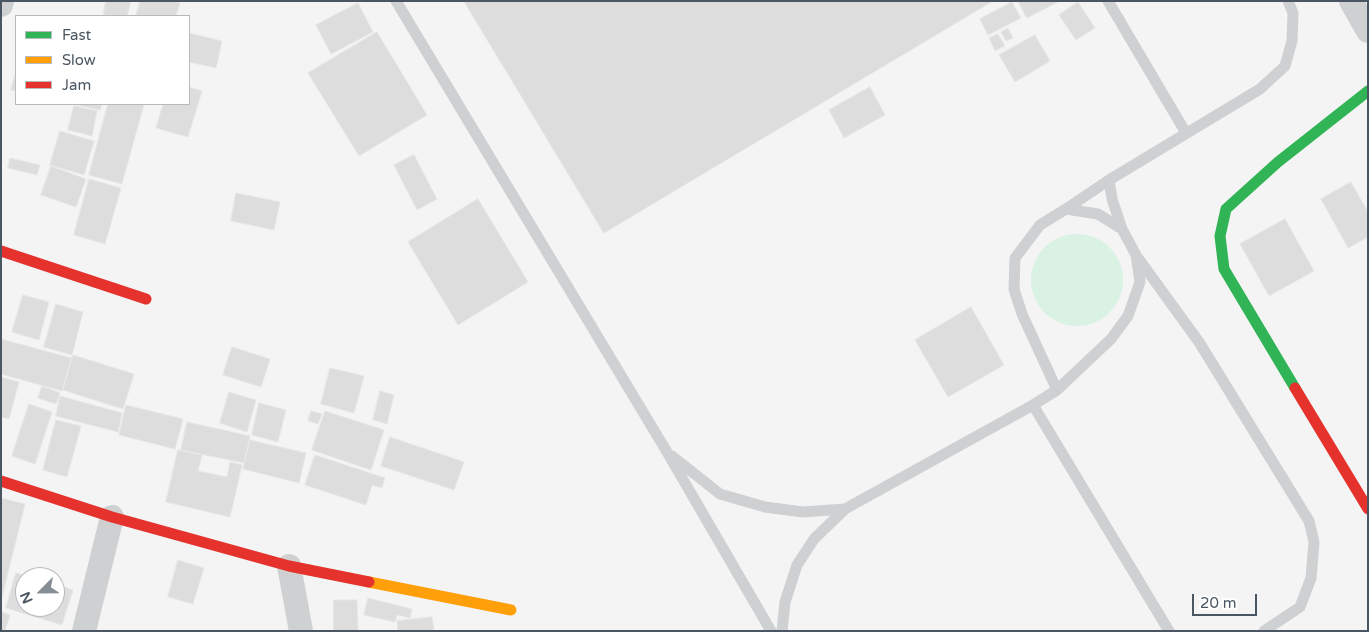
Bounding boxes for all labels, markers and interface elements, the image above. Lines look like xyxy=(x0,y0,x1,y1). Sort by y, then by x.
legend xyxy=(15,15,190,105)
text: Fast xyxy=(62,26,91,44)
text: Slow xyxy=(62,51,96,69)
text: Jam xyxy=(62,76,91,94)
north arrow xyxy=(15,567,65,617)
scale bar xyxy=(1194,584,1259,616)
text: N xyxy=(17,589,37,606)
text: 20 m xyxy=(1200,594,1237,612)

